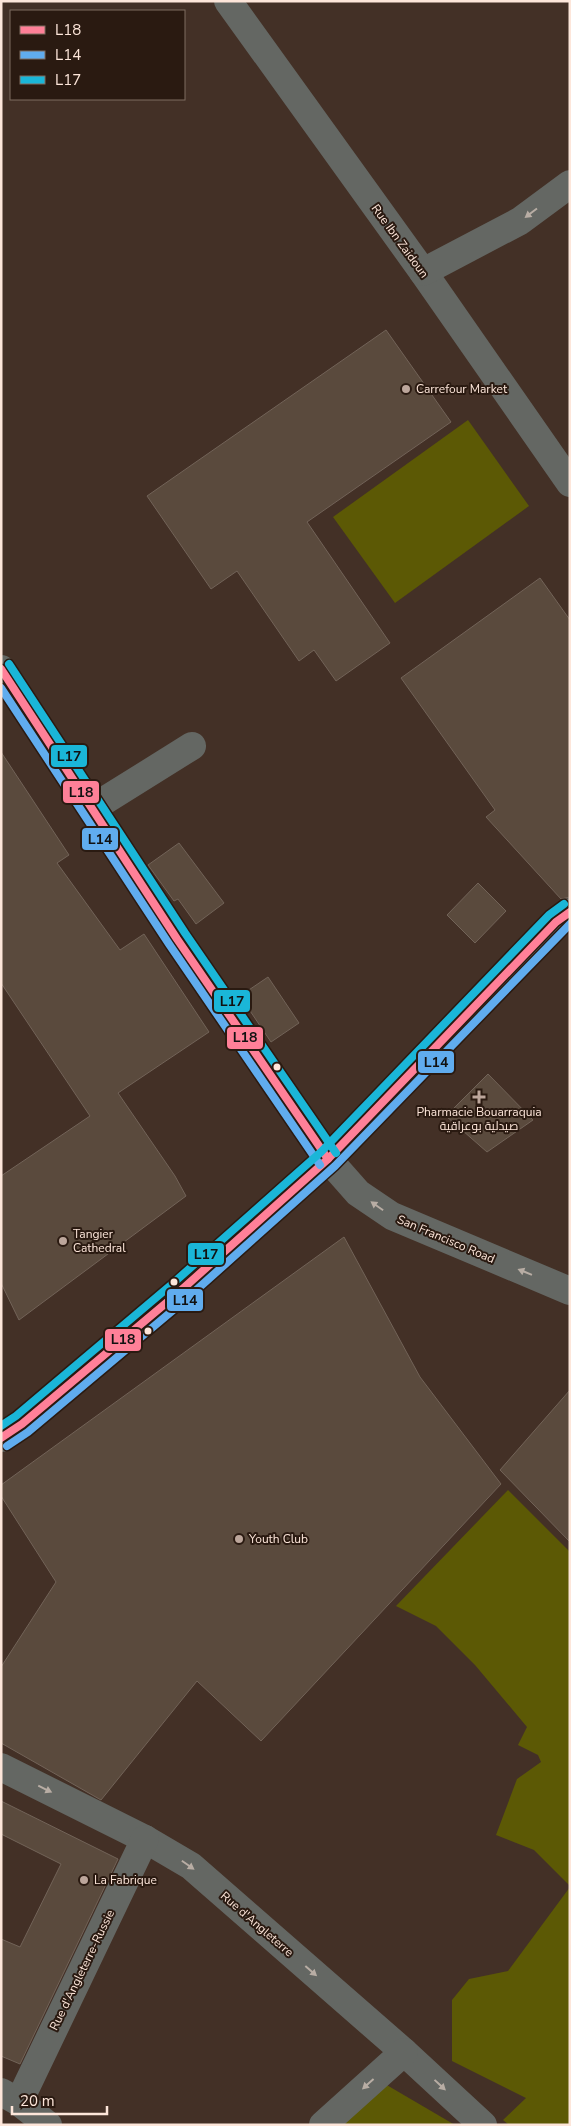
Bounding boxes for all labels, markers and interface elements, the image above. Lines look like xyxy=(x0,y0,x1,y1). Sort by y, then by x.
legend xyxy=(10,10,185,100)
text: L18 xyxy=(55,20,81,40)
text: L14 xyxy=(55,45,81,65)
text: L17 xyxy=(55,70,81,90)
street label: Rue Ibn Zaidoun xyxy=(368,201,432,281)
one-way arrow xyxy=(525,208,538,219)
place label: Carrefour Market xyxy=(416,381,508,397)
marker: Carrefour Market xyxy=(400,383,412,395)
line badge: L17 xyxy=(50,744,88,768)
text: L17 xyxy=(57,747,81,766)
line badge: L18 xyxy=(62,780,100,804)
text: L18 xyxy=(69,783,93,802)
line badge: L14 xyxy=(81,827,119,851)
text: L14 xyxy=(88,830,113,849)
line badge: L17 xyxy=(213,989,251,1013)
text: L17 xyxy=(220,992,244,1011)
line badge: L18 xyxy=(226,1026,264,1050)
text: L18 xyxy=(233,1028,257,1047)
line badge: L14 xyxy=(417,1050,455,1074)
text: L14 xyxy=(424,1053,449,1072)
unlabelled marker xyxy=(272,1062,282,1072)
marker: Pharmacie Bouarraquia صيدلية بوعراقية xyxy=(473,1091,485,1103)
place label: Pharmacie Bouarraquia صيدلية بوعراقية xyxy=(416,1104,542,1134)
one-way arrow xyxy=(370,1201,384,1211)
street label: San Francisco Road xyxy=(395,1211,497,1267)
place label: Tangier Cathedral xyxy=(73,1226,126,1256)
marker: Tangier Cathedral xyxy=(57,1235,69,1247)
line badge: L17 xyxy=(187,1242,225,1266)
text: L17 xyxy=(194,1245,218,1264)
one-way arrow xyxy=(517,1268,532,1276)
unlabelled marker xyxy=(169,1277,179,1287)
line badge: L14 xyxy=(166,1288,204,1312)
text: L14 xyxy=(173,1291,198,1310)
unlabelled marker xyxy=(143,1326,153,1336)
line badge: L18 xyxy=(104,1328,142,1352)
text: L18 xyxy=(111,1330,135,1349)
place label: Youth Club xyxy=(248,1531,308,1547)
marker: Youth Club xyxy=(233,1533,245,1545)
one-way arrow xyxy=(38,1785,52,1793)
one-way arrow xyxy=(181,1860,195,1870)
place label: La Fabrique xyxy=(94,1872,157,1888)
marker: La Fabrique xyxy=(78,1874,90,1886)
street label: Rue d'Angleterre xyxy=(217,1888,297,1960)
street label: Rue d'Angleterre-Russie xyxy=(46,1907,118,2033)
one-way arrow xyxy=(305,1965,317,1977)
one-way arrow xyxy=(362,2078,374,2090)
one-way arrow xyxy=(433,2079,446,2090)
scale bar xyxy=(12,2084,108,2116)
text: 20 m xyxy=(20,2091,55,2111)

